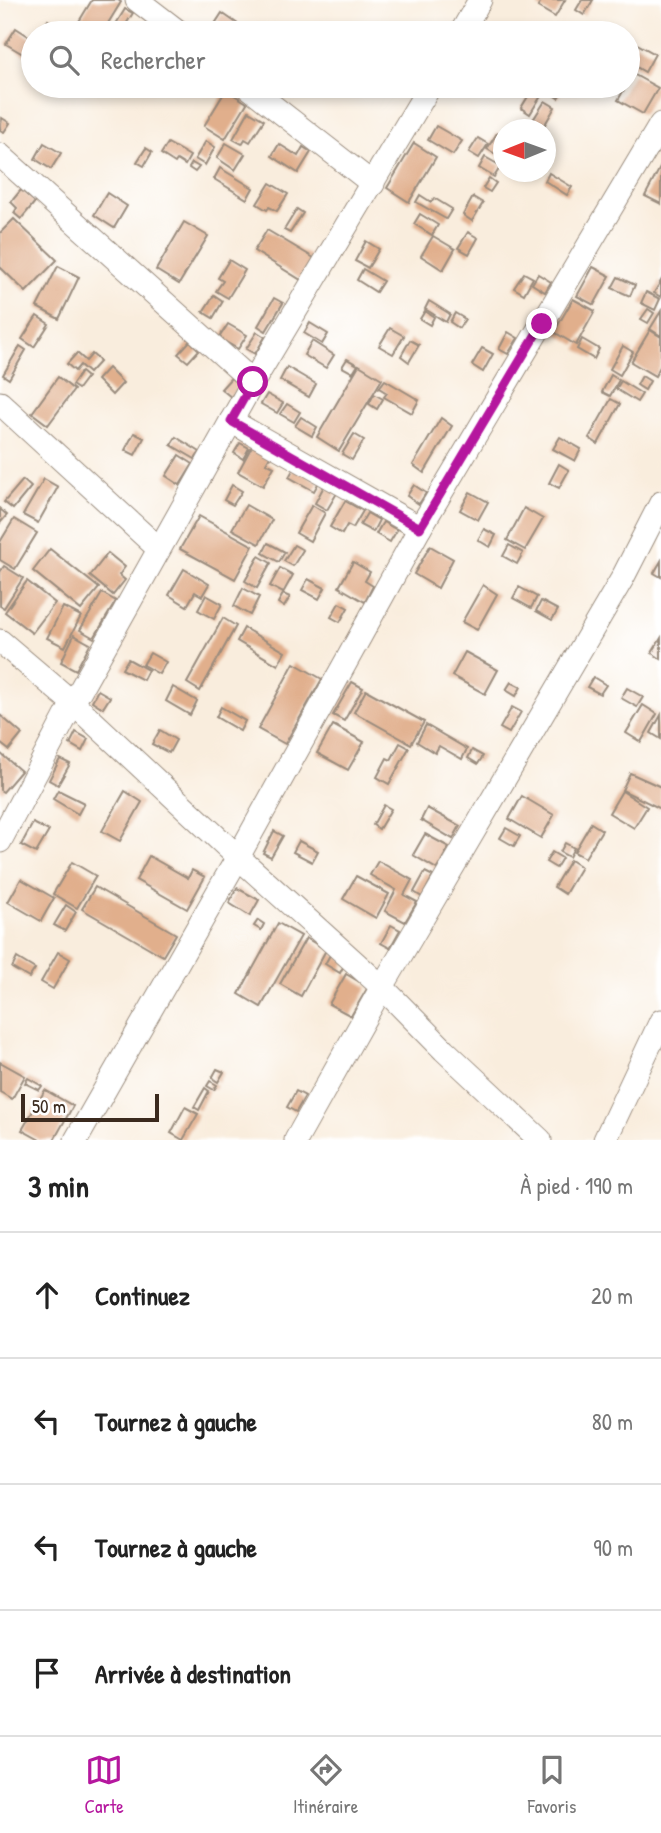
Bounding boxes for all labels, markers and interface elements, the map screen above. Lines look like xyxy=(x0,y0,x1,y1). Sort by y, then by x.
search box xyxy=(21,21,640,98)
icon: search xyxy=(45,41,83,79)
text: Rechercher xyxy=(101,42,206,77)
north arrow xyxy=(493,119,556,182)
route end xyxy=(526,308,557,339)
route start xyxy=(237,366,268,397)
scale bar xyxy=(21,1091,159,1123)
text: 50 m xyxy=(32,1093,66,1119)
text: 3 min xyxy=(28,1166,89,1206)
text: À pied · 190 m xyxy=(520,1170,633,1201)
icon: ahead xyxy=(28,1276,66,1314)
text: Continuez xyxy=(95,1278,190,1313)
text: 20 m xyxy=(591,1280,633,1311)
icon: left xyxy=(28,1402,66,1440)
text: Tournez à gauche xyxy=(95,1404,257,1439)
text: 80 m xyxy=(592,1406,633,1437)
icon: left xyxy=(28,1528,66,1566)
text: Tournez à gauche xyxy=(95,1530,257,1565)
text: 90 m xyxy=(593,1532,633,1563)
icon: arrive xyxy=(28,1654,66,1692)
text: Arrivée à destination xyxy=(95,1656,291,1691)
tab: Carte xyxy=(85,1751,124,1819)
tab: Itinéraire xyxy=(293,1751,358,1819)
tab: Favoris xyxy=(528,1751,576,1819)

